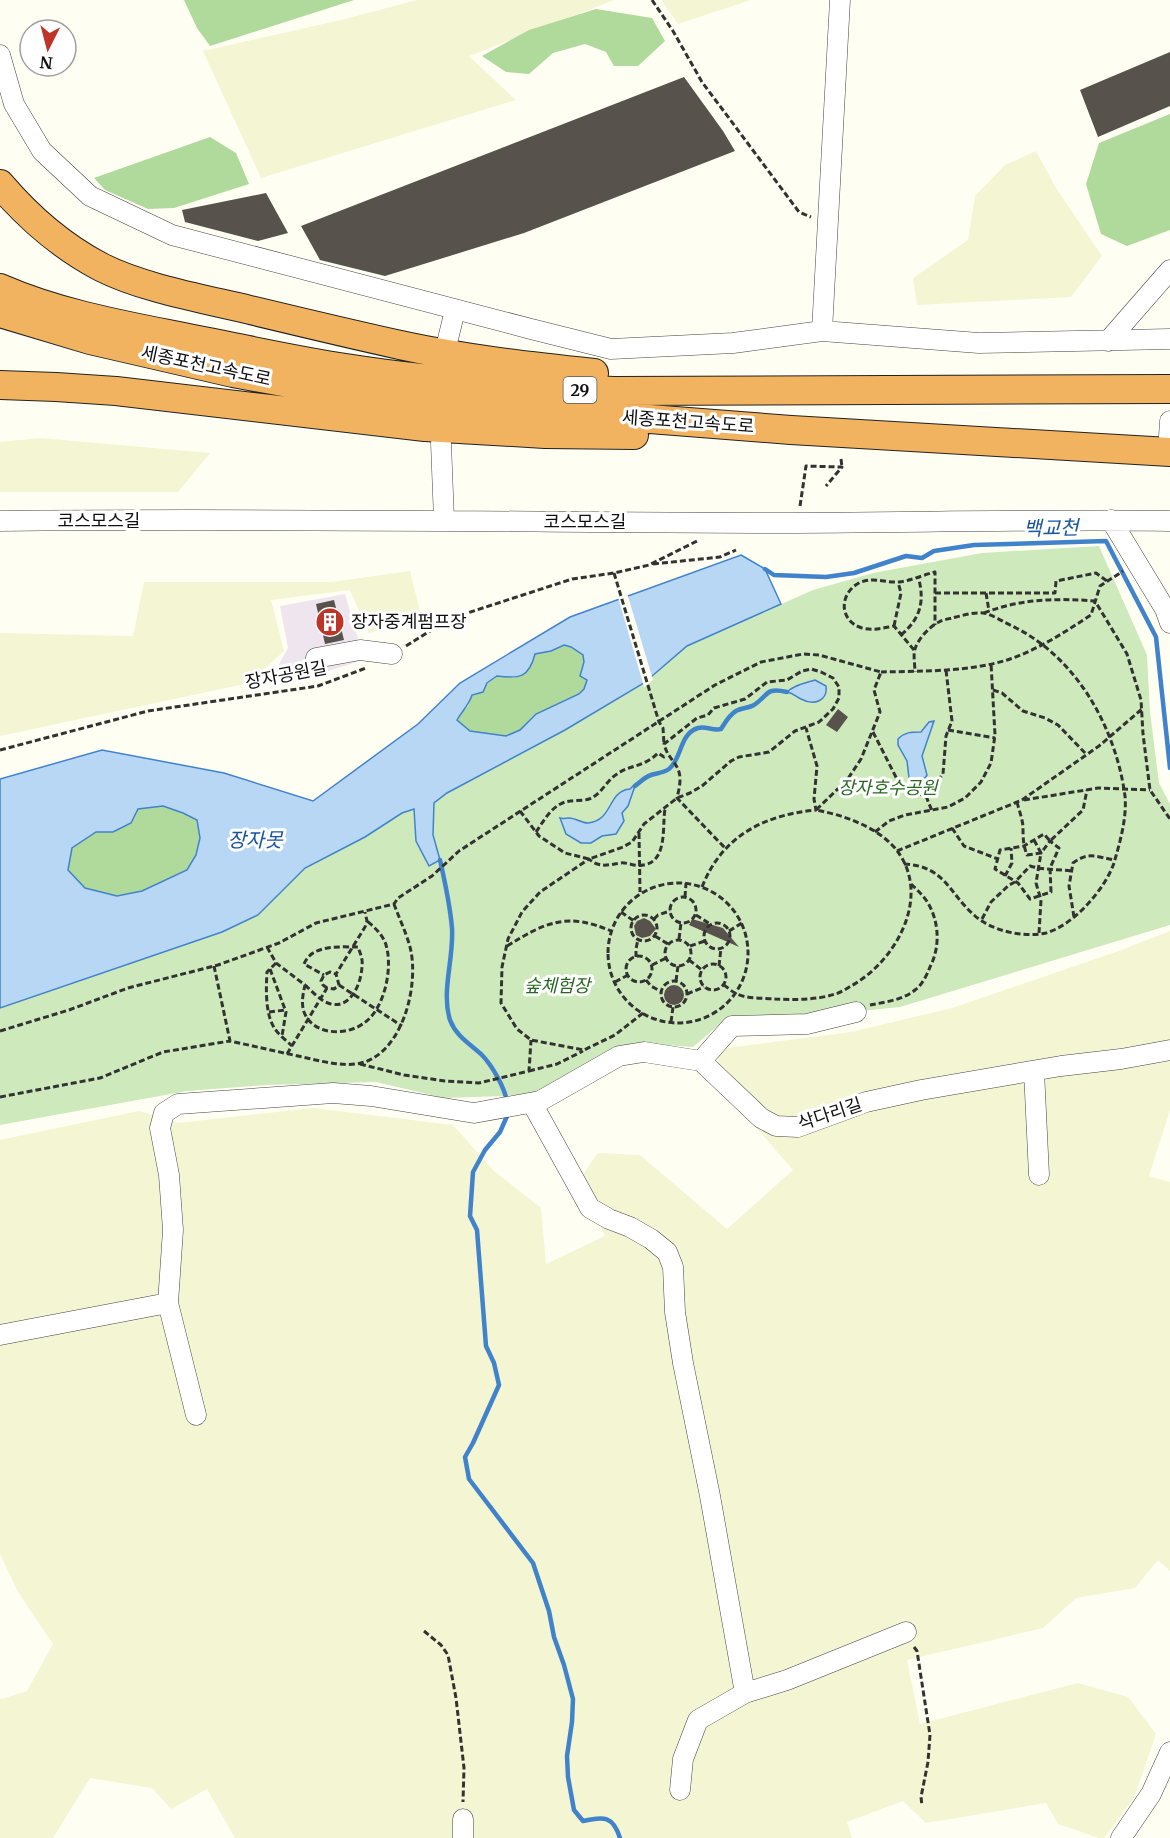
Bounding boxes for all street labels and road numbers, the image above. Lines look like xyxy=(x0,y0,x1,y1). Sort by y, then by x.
street label: 세종포천고속도로 xyxy=(139,340,273,391)
road number: 29 xyxy=(564,377,596,403)
street label: 세종포천고속도로 xyxy=(621,405,755,438)
street label: 코스모스길 xyxy=(58,509,140,532)
street label: 코스모스길 xyxy=(544,510,626,533)
street label: 장자공원길 xyxy=(243,655,329,694)
street label: 삭다리길 xyxy=(795,1092,865,1135)

